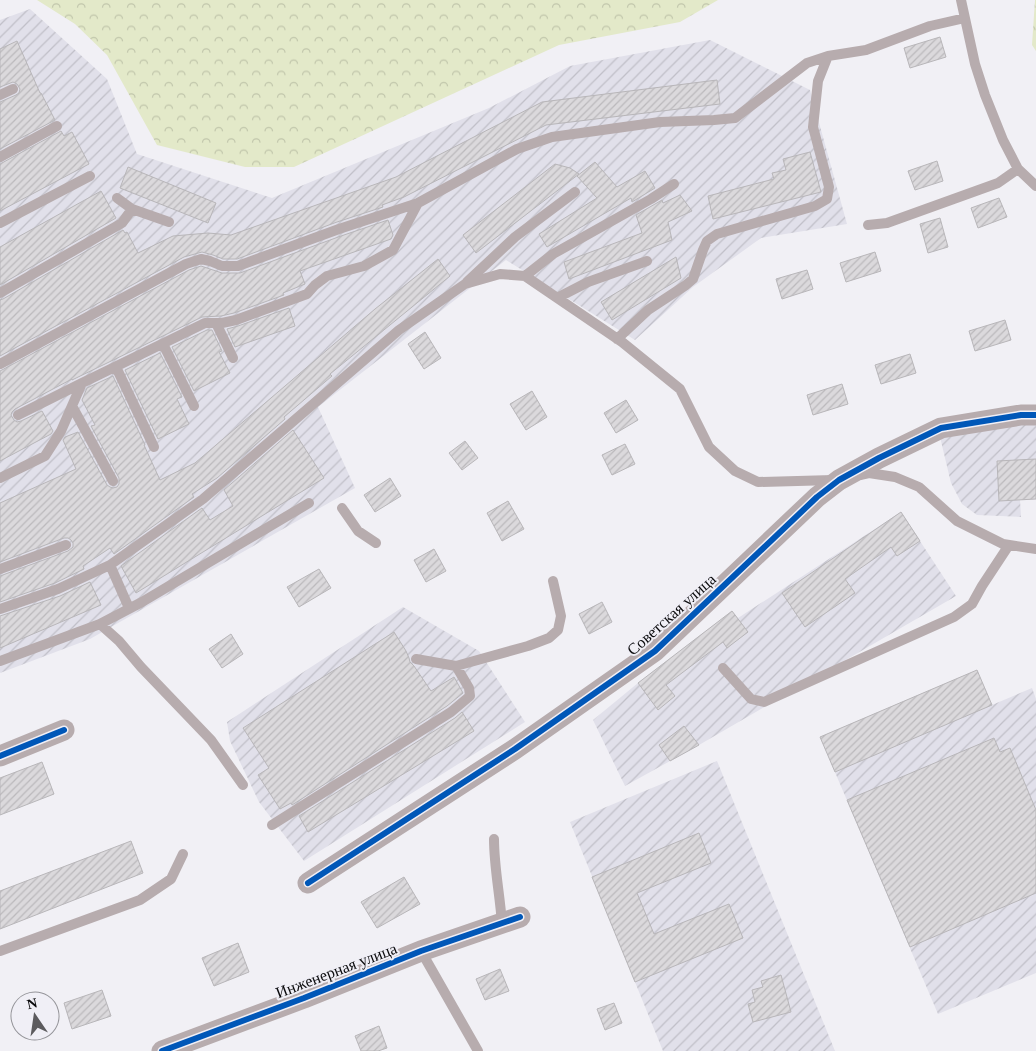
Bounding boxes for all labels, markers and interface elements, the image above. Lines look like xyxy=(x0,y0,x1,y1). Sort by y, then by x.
street label: Советская улица xyxy=(624,570,720,659)
street label: Инженерная улица xyxy=(273,940,399,1002)
north arrow xyxy=(10,991,60,1041)
text: N xyxy=(26,995,39,1012)

